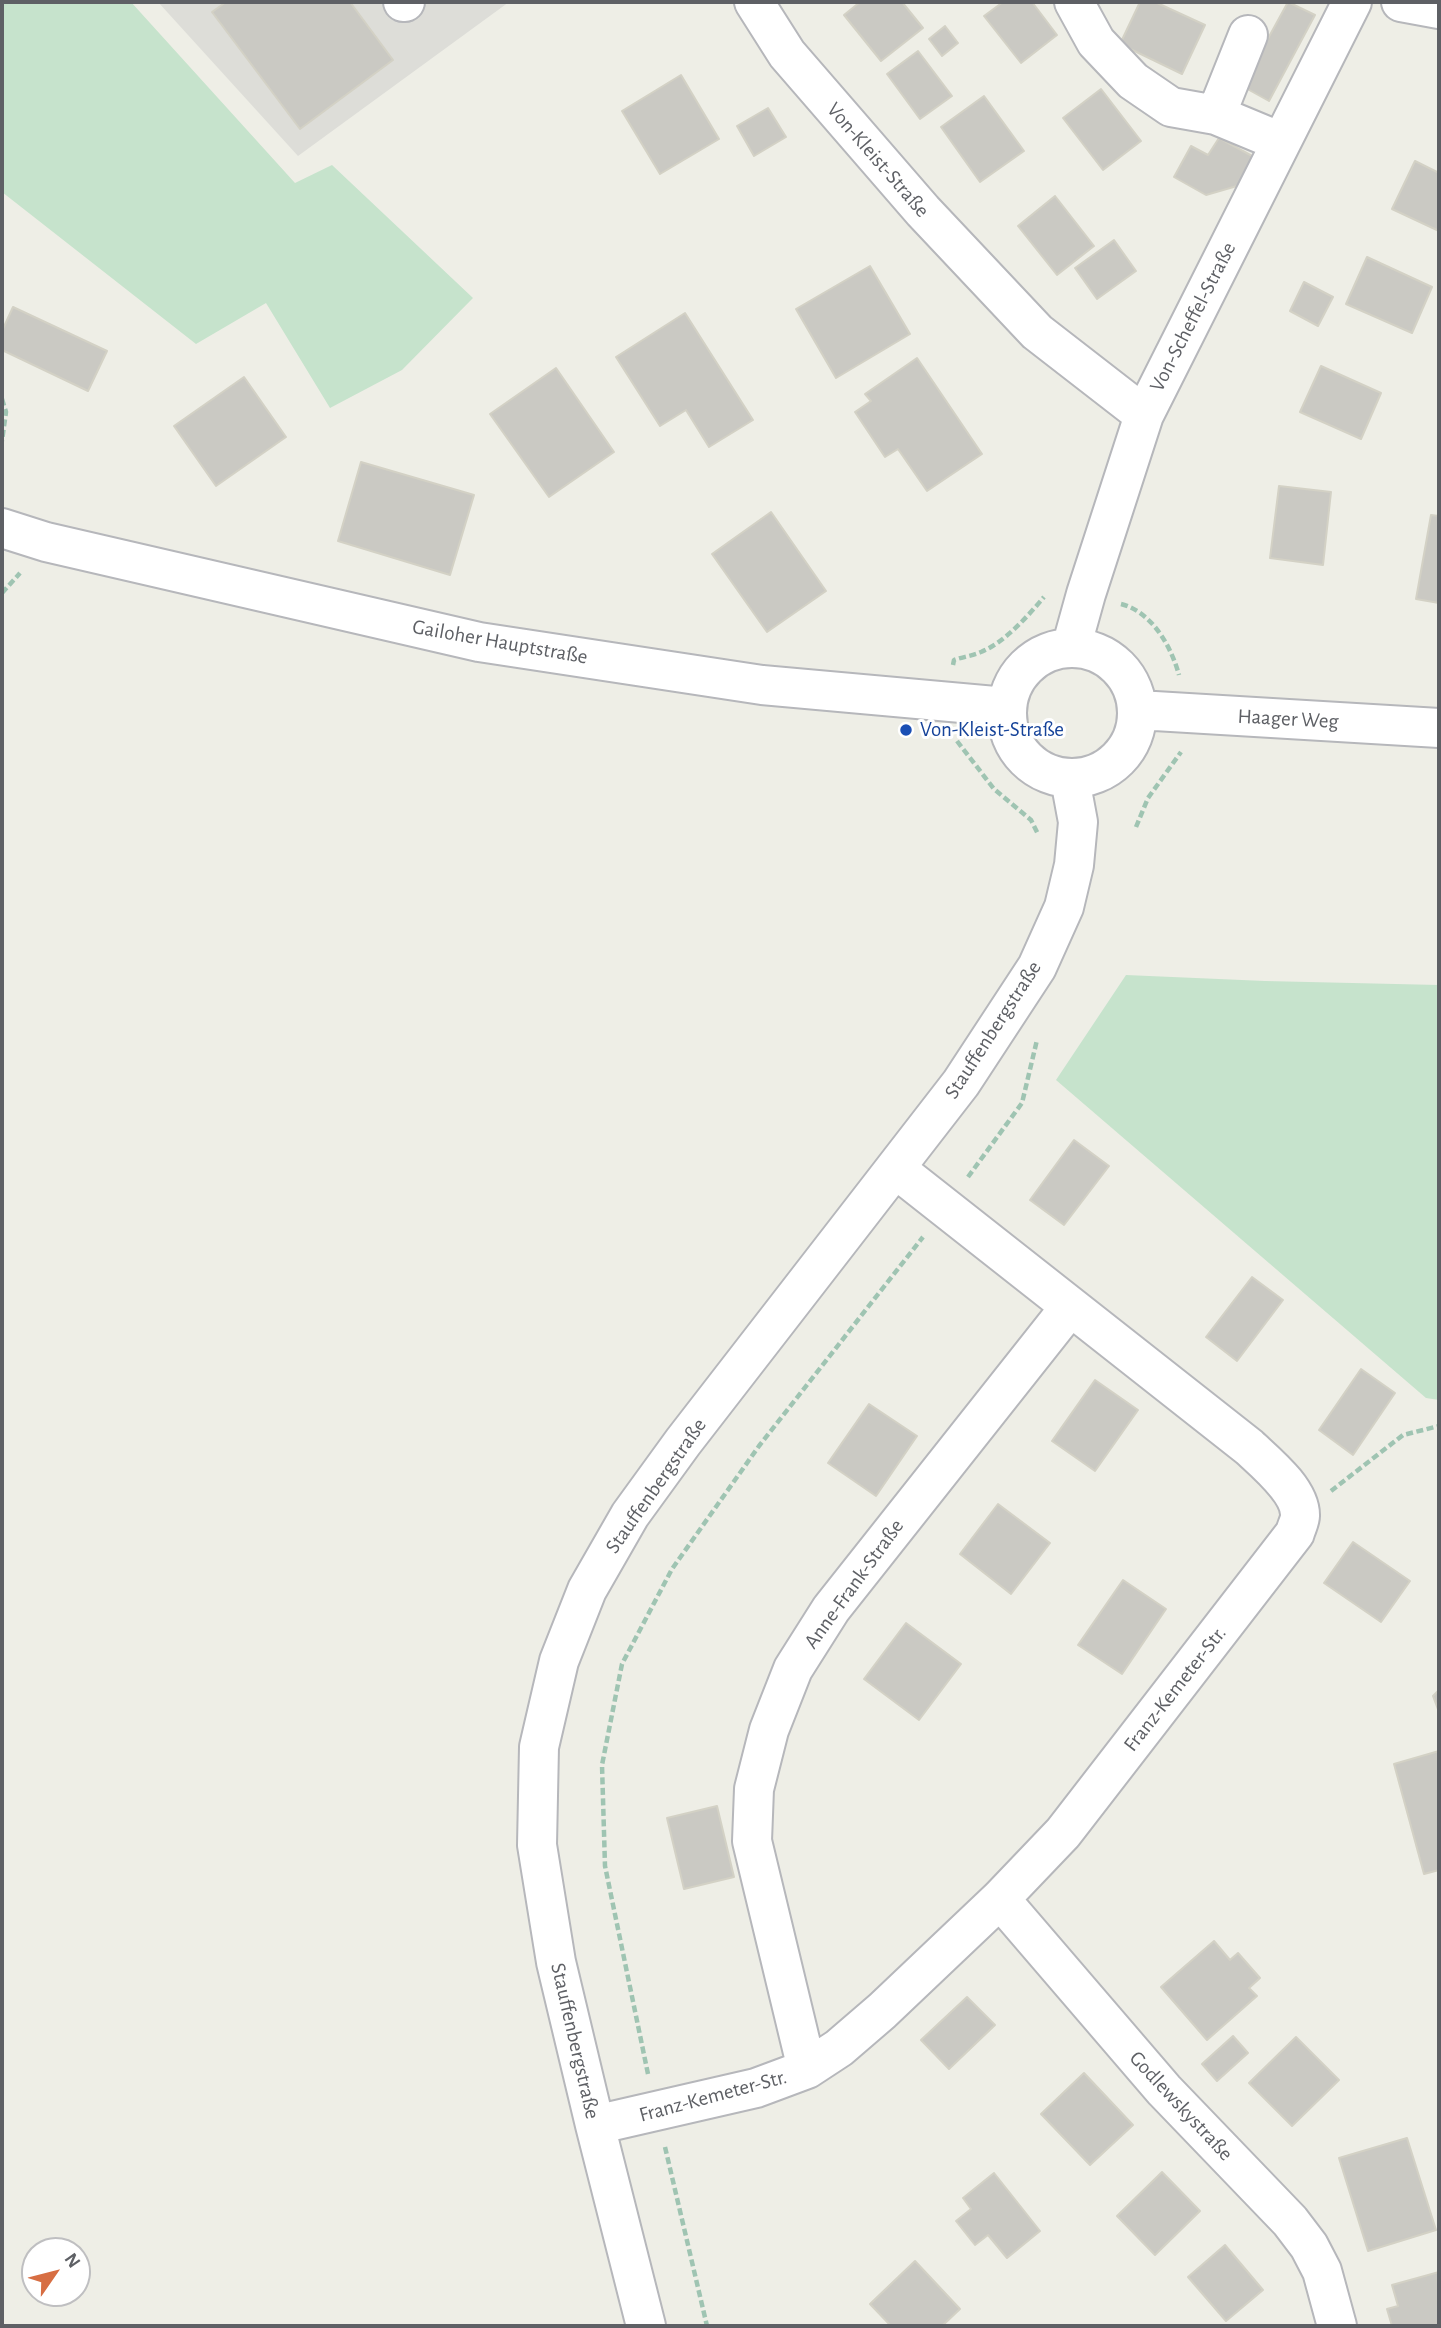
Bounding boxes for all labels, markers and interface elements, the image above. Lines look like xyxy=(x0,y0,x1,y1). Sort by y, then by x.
street label: Von-Kleist-Straße xyxy=(821,97,935,223)
street label: Von-Scheffel-Straße xyxy=(1144,238,1242,396)
street label: Gailoher Hauptstraße xyxy=(410,614,590,670)
street label: Haager Weg xyxy=(1237,704,1339,734)
place label: Von-Kleist-Straße xyxy=(920,717,1064,743)
marker: Von-Kleist-Straße xyxy=(898,722,914,738)
street label: Stauffenbergstraße xyxy=(939,956,1047,1104)
street label: Stauffenbergstraße xyxy=(600,1414,712,1558)
street label: Anne-Frank-Straße xyxy=(799,1514,909,1654)
street label: Franz-Kemeter-Str. xyxy=(1118,1621,1232,1757)
street label: Stauffenbergstraße xyxy=(545,1961,605,2121)
street label: Godlewskystraße xyxy=(1124,2046,1238,2166)
street label: Franz-Kemeter-Str. xyxy=(636,2064,790,2128)
north arrow xyxy=(21,2237,91,2307)
text: N xyxy=(60,2250,84,2272)

